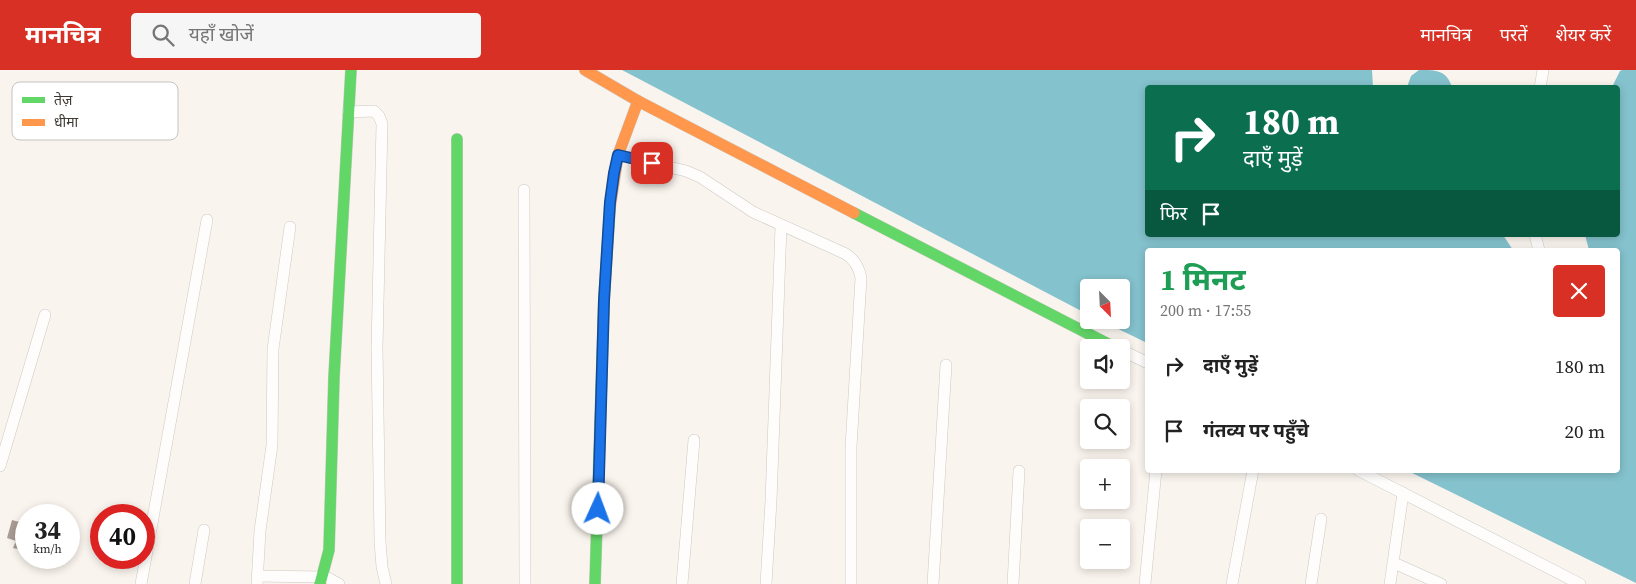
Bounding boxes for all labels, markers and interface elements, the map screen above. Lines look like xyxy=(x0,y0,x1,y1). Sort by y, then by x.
search box xyxy=(131,13,481,58)
text: मानचित्र xyxy=(25,18,101,51)
icon: search xyxy=(149,21,177,49)
text: यहाँ खोजें xyxy=(189,21,254,47)
text: मानचित्र xyxy=(1420,22,1472,47)
text: परतें xyxy=(1500,22,1528,47)
text: शेयर करें xyxy=(1556,22,1611,47)
legend xyxy=(12,82,178,140)
text: तेज़ xyxy=(54,90,73,110)
text: 180 m xyxy=(1243,98,1339,146)
icon: right xyxy=(1160,105,1225,170)
text: धीमा xyxy=(54,112,79,132)
pin xyxy=(631,142,673,184)
text: दाएँ मुड़ें xyxy=(1243,143,1303,173)
icon: arrive xyxy=(638,149,666,177)
text: फिर xyxy=(1160,200,1187,226)
icon: arrive xyxy=(1197,200,1225,228)
text: 1 मिनट xyxy=(1160,259,1246,300)
button: close xyxy=(1553,265,1605,317)
north arrow xyxy=(1080,279,1130,329)
map controls xyxy=(1080,279,1130,569)
text: 200 m · 17:55 xyxy=(1160,299,1251,321)
button: sound xyxy=(1080,339,1130,389)
icon: right xyxy=(1160,352,1188,380)
text: दाएँ मुड़ें xyxy=(1203,352,1258,378)
text: 180 m xyxy=(1555,353,1605,379)
button: search xyxy=(1080,399,1130,449)
icon: arrive xyxy=(1160,417,1188,445)
text: गंतव्य पर पहुँचे xyxy=(1203,417,1309,443)
text: 20 m xyxy=(1564,418,1605,444)
button: + xyxy=(1080,459,1130,509)
position arrow xyxy=(571,482,623,534)
speed limit sign: 40 xyxy=(90,504,155,569)
text: 34 xyxy=(34,513,61,547)
button: − xyxy=(1080,519,1130,569)
text: km/h xyxy=(33,541,62,557)

